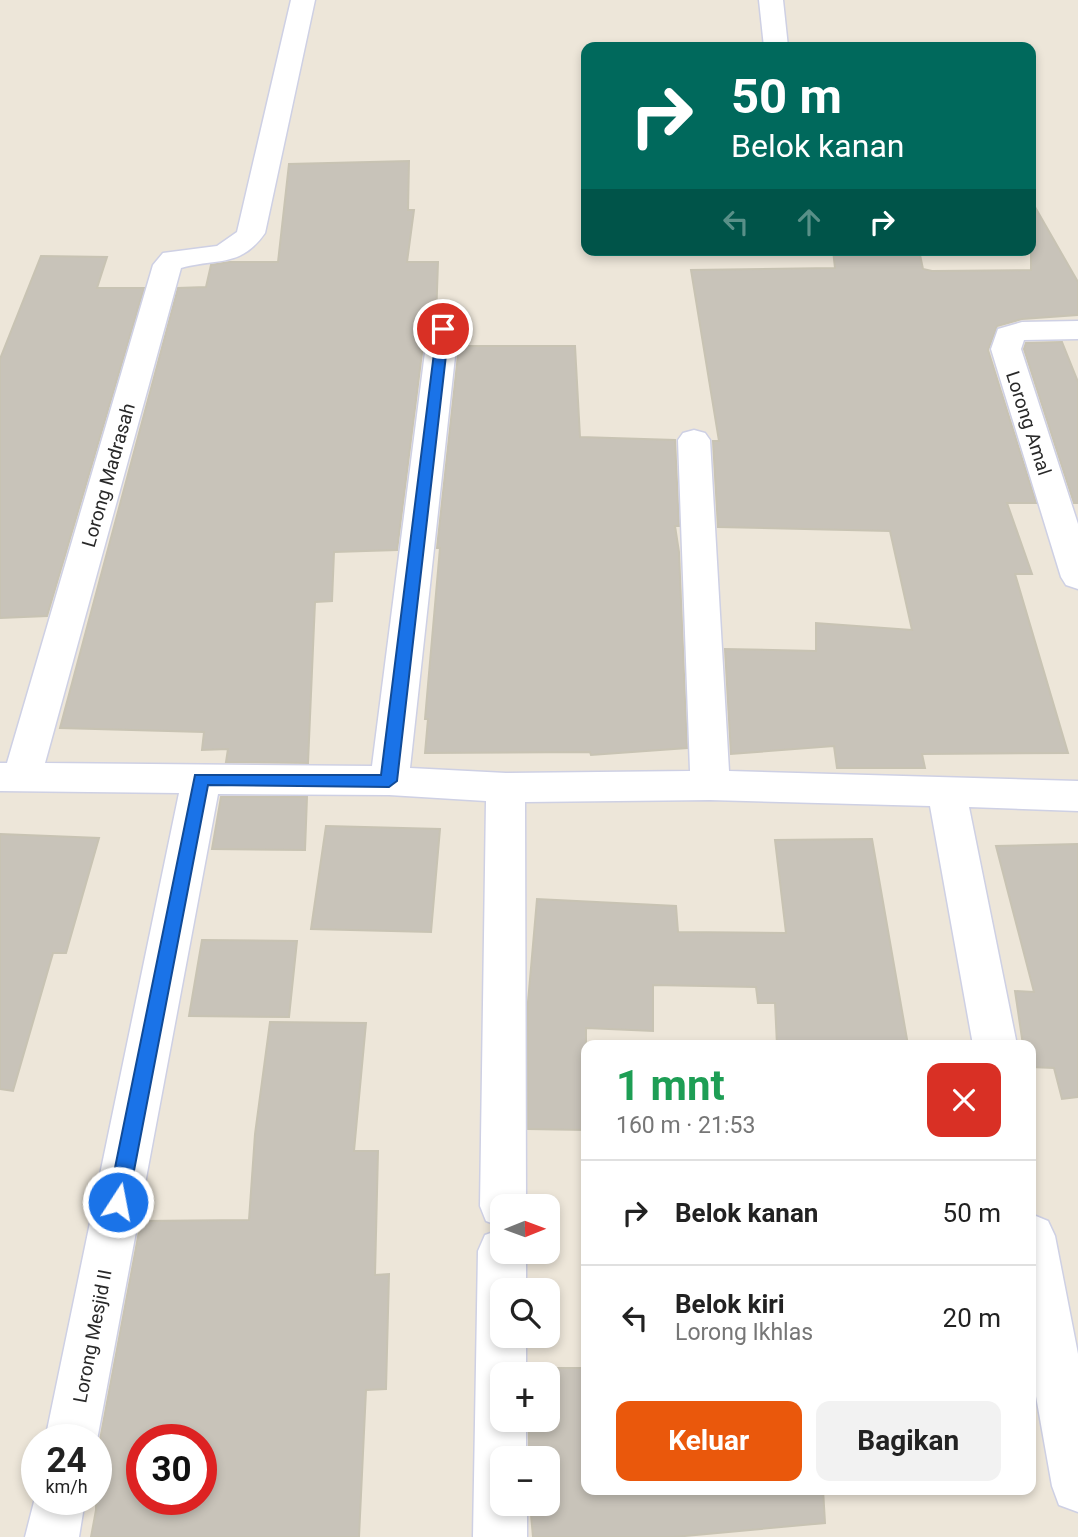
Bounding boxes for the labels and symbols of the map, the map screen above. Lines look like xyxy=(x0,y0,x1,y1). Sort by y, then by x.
pin xyxy=(413,299,473,359)
street label: Lorong Amal xyxy=(1001,368,1056,478)
street label: Lorong Madrasah xyxy=(77,401,140,550)
position arrow xyxy=(81,1165,155,1239)
north arrow xyxy=(490,1194,560,1264)
street label: Lorong Mesjid II xyxy=(68,1267,117,1405)
speed limit sign: 30 xyxy=(126,1424,217,1515)

